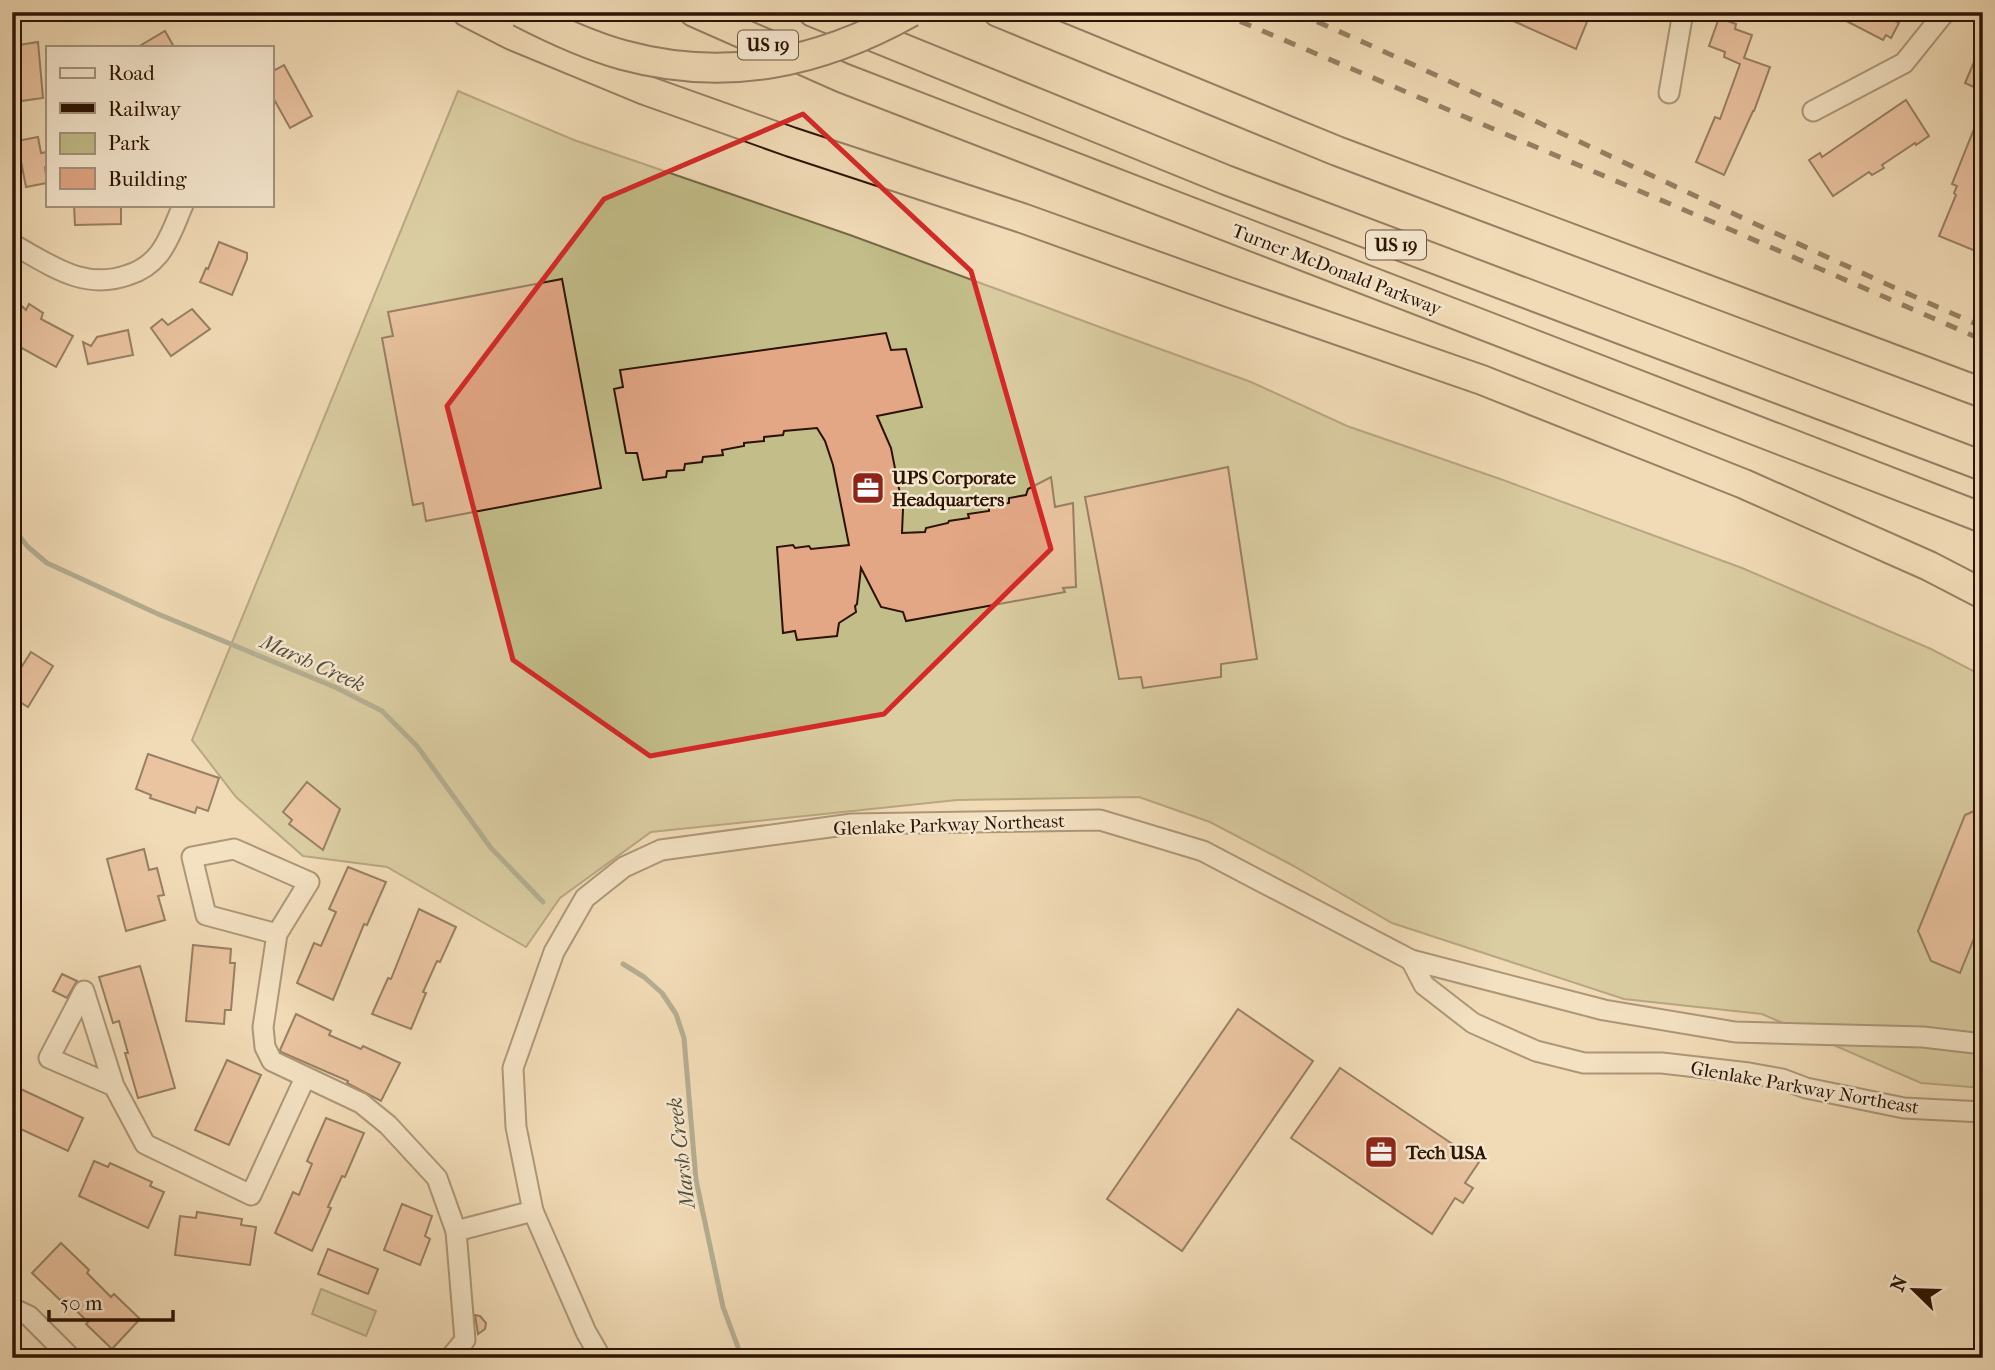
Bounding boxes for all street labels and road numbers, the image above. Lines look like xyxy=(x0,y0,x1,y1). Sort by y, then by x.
road number: US 19 xyxy=(738,31,798,60)
street label: Turner McDonald Parkway xyxy=(1229,220,1445,320)
road number: US 19 xyxy=(1366,230,1426,260)
street label: Glenlake Parkway Northeast xyxy=(833,810,1065,840)
street label: Glenlake Parkway Northeast xyxy=(1689,1057,1921,1119)

